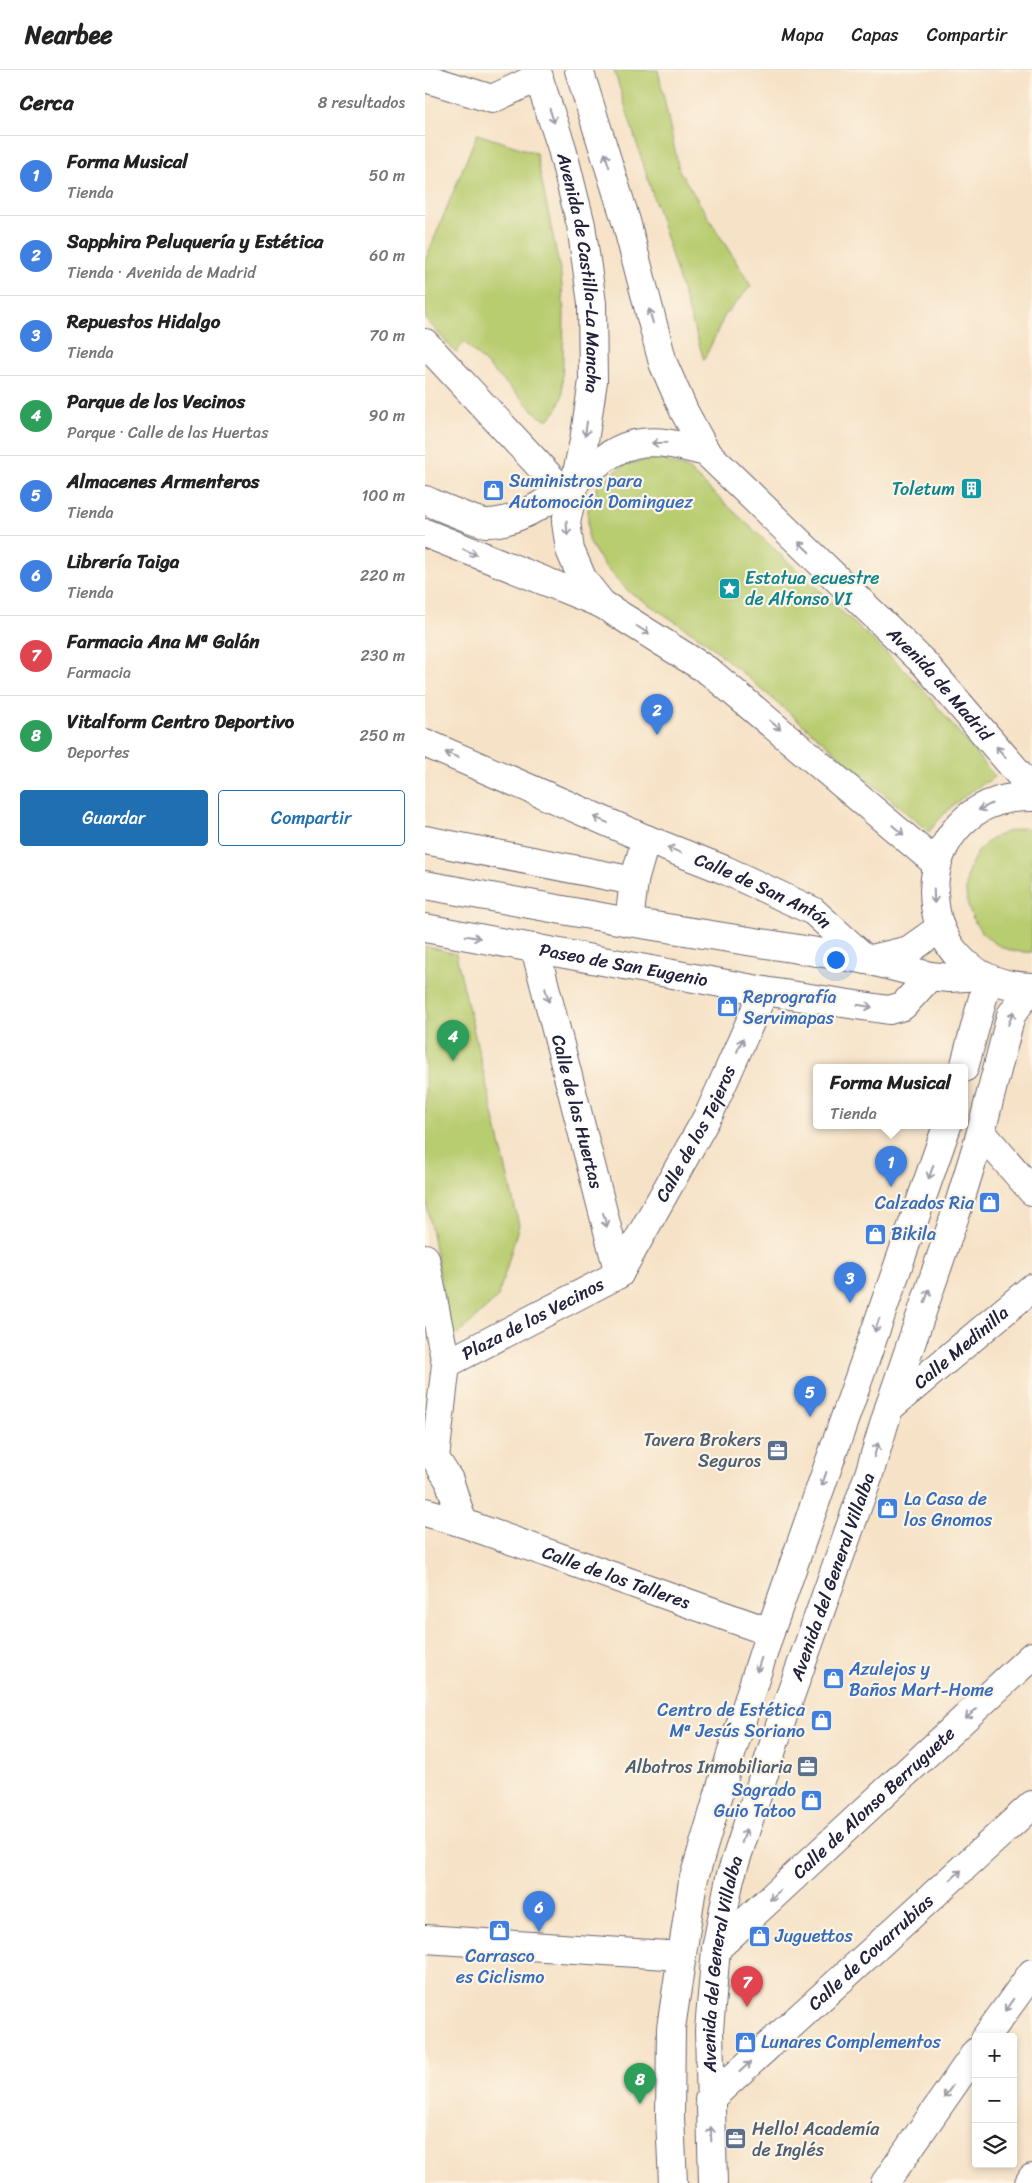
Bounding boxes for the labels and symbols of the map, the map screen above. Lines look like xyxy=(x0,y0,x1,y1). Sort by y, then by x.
one-way arrow xyxy=(547,108,557,124)
street label: Avenida de Castilla-La Mancha xyxy=(547,148,609,395)
one-way arrow xyxy=(602,152,612,168)
one-way arrow xyxy=(646,309,655,325)
one-way arrow xyxy=(580,421,590,437)
one-way arrow xyxy=(651,438,668,448)
place label: Suministros para Automoción Dominguez xyxy=(508,465,693,518)
place label: Toletum xyxy=(892,473,955,505)
building icon: Toletum xyxy=(959,477,983,501)
shop icon: Suministros para Automoción Dominguez xyxy=(481,479,505,503)
one-way arrow xyxy=(563,519,572,535)
one-way arrow xyxy=(797,541,810,553)
one-way arrow xyxy=(462,548,477,557)
place label: Estatua ecuestre de Alfonso VI xyxy=(745,562,880,615)
place icon: Estatua ecuestre de Alfonso VI xyxy=(717,576,741,600)
street label: Avenida de Madrid xyxy=(878,618,1002,750)
one-way arrow xyxy=(636,625,650,635)
pin: 2 xyxy=(641,694,673,735)
one-way arrow xyxy=(768,719,781,731)
one-way arrow xyxy=(995,746,1006,759)
one-way arrow xyxy=(445,749,460,759)
one-way arrow xyxy=(978,803,993,812)
one-way arrow xyxy=(594,814,609,823)
one-way arrow xyxy=(892,825,905,836)
street label: Calle de San Antón xyxy=(690,844,840,937)
one-way arrow xyxy=(667,845,683,854)
one-way arrow xyxy=(929,888,938,904)
one-way arrow xyxy=(465,932,481,942)
street label: Paseo de San Eugenio xyxy=(537,934,711,996)
your location xyxy=(823,947,849,973)
place label: Reprografía Servimapas xyxy=(743,981,837,1034)
one-way arrow xyxy=(543,987,552,1003)
shop icon: Reprografía Servimapas xyxy=(715,995,739,1019)
one-way arrow xyxy=(856,1001,872,1011)
one-way arrow xyxy=(1007,1011,1016,1026)
pin: 4 xyxy=(437,1020,469,1061)
street label: Calle de las Huertas xyxy=(542,1031,613,1193)
one-way arrow xyxy=(736,1038,745,1053)
street label: Calle de los Tejeros xyxy=(646,1059,745,1208)
pin: 1 xyxy=(875,1146,907,1187)
one-way arrow xyxy=(926,1163,935,1179)
place label: Calzados Ria xyxy=(875,1187,975,1219)
shop icon: Calzados Ria xyxy=(978,1191,1002,1215)
one-way arrow xyxy=(601,1212,611,1228)
place label: Bikila xyxy=(891,1218,936,1250)
shop icon: Bikila xyxy=(863,1222,887,1246)
pin: 3 xyxy=(834,1262,866,1303)
street label: Plaza de los Vecinos xyxy=(456,1268,611,1369)
one-way arrow xyxy=(923,1289,932,1304)
street label: Calle Medinilla xyxy=(906,1298,1016,1397)
one-way arrow xyxy=(872,1317,881,1332)
pin: 5 xyxy=(794,1376,826,1417)
place label: Tavera Brokers Seguros xyxy=(643,1424,762,1477)
office icon: Tavera Brokers Seguros xyxy=(765,1438,789,1462)
one-way arrow xyxy=(872,1443,881,1459)
street label: Avenida del General Villalba xyxy=(780,1468,884,1686)
one-way arrow xyxy=(819,1470,828,1486)
place label: La Casa de los Gnomos xyxy=(904,1483,993,1536)
shop icon: La Casa de los Gnomos xyxy=(876,1497,900,1521)
street label: Calle de los Talleres xyxy=(538,1536,695,1619)
place label: Azulejos y Baños Mart-Home xyxy=(848,1653,994,1706)
one-way arrow xyxy=(754,1657,764,1673)
shop icon: Azulejos y Baños Mart-Home xyxy=(821,1667,845,1691)
place label: Centro de Estética Mª Jesús Soriano xyxy=(657,1694,806,1747)
shop icon: Centro de Estética Mª Jesús Soriano xyxy=(809,1708,833,1732)
one-way arrow xyxy=(965,1708,978,1720)
street label: Calle de Alonso Berruguete xyxy=(784,1719,963,1887)
place label: Albatros Inmobiliaria xyxy=(624,1751,793,1783)
office icon: Albatros Inmobiliaria xyxy=(796,1755,820,1779)
place label: Sagrado Guio Tatoo xyxy=(714,1774,796,1827)
shop icon: Sagrado Guio Tatoo xyxy=(800,1788,824,1812)
one-way arrow xyxy=(740,1828,749,1844)
street label: Avenida del General Villalba xyxy=(693,1851,752,2074)
one-way arrow xyxy=(949,1869,962,1881)
street label: Calle de Covarrubias xyxy=(800,1885,942,2019)
one-way arrow xyxy=(768,1889,781,1901)
pin: 6 xyxy=(523,1891,555,1932)
shop icon: Carrasco es Ciclismo xyxy=(488,1919,512,1943)
place label: Juguettos xyxy=(774,1920,854,1952)
shop icon: Juguettos xyxy=(747,1924,771,1948)
place label: Carrasco es Ciclismo xyxy=(456,1940,544,1993)
pin: 7 xyxy=(731,1966,763,2007)
one-way arrow xyxy=(1004,1998,1014,2012)
place label: Lunares Complementos xyxy=(761,2026,942,2058)
shop icon: Lunares Complementos xyxy=(733,2030,757,2054)
one-way arrow xyxy=(739,2061,752,2073)
pin: 8 xyxy=(624,2063,656,2104)
one-way arrow xyxy=(942,2084,953,2098)
place label: Hello! Academía de Inglés xyxy=(752,2113,880,2166)
one-way arrow xyxy=(706,2127,715,2143)
office icon: Hello! Academía de Inglés xyxy=(724,2127,748,2151)

